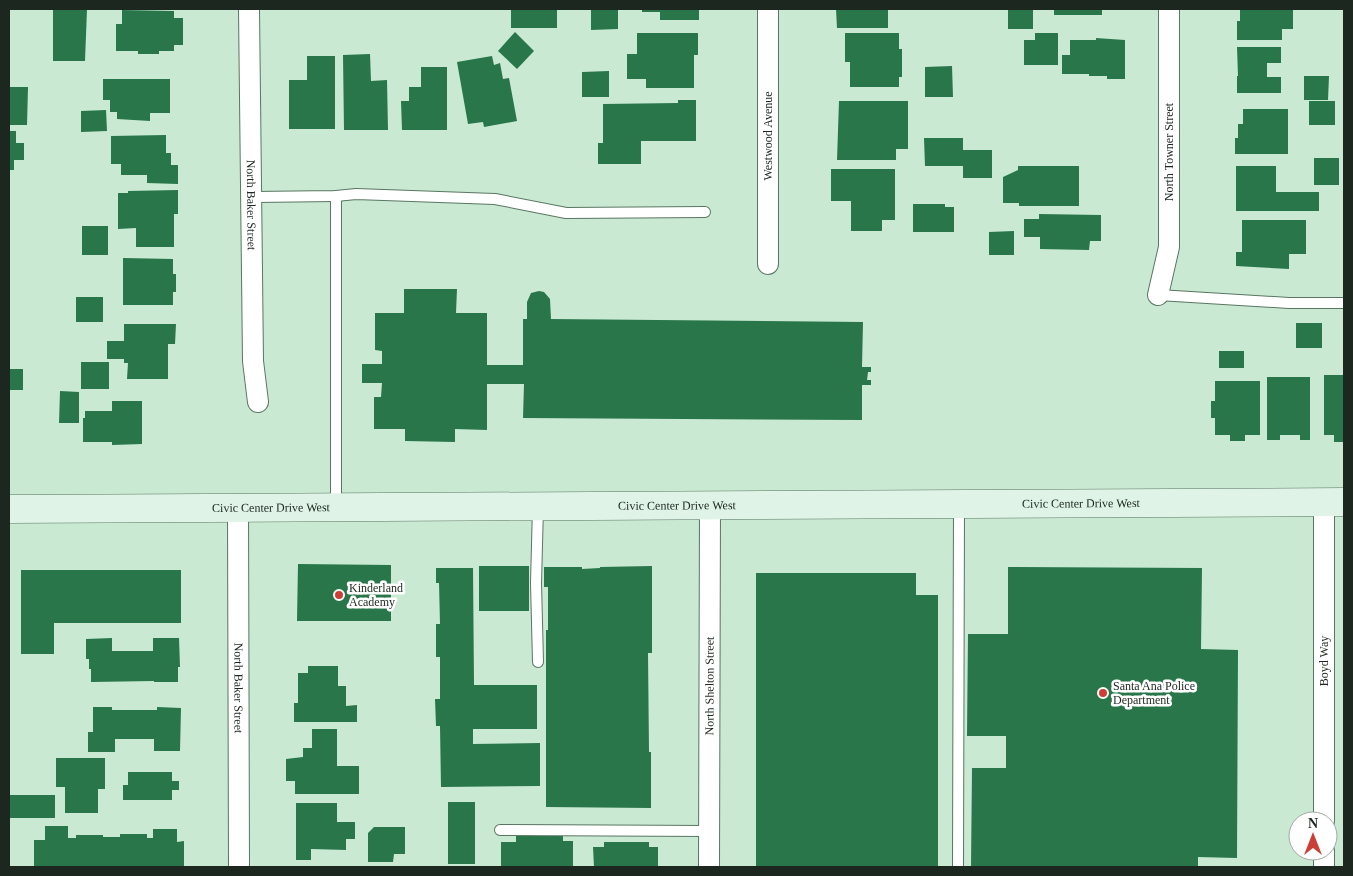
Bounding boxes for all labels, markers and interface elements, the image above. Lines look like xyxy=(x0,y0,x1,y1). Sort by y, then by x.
street label: Westwood Avenue xyxy=(761,91,775,181)
street label: North Towner Street xyxy=(1162,102,1176,201)
street label: North Baker Street xyxy=(244,160,259,251)
street label: Civic Center Drive West xyxy=(1022,496,1141,511)
street label: Civic Center Drive West xyxy=(618,498,737,513)
street label: Civic Center Drive West xyxy=(212,500,331,515)
place label: Kinderland Academy xyxy=(349,581,403,609)
marker: Kinderland Academy xyxy=(333,589,345,601)
street label: North Shelton Street xyxy=(702,636,717,735)
street label: Boyd Way xyxy=(1317,636,1331,686)
street label: North Baker Street xyxy=(231,643,246,734)
place label: Santa Ana Police Department xyxy=(1113,679,1195,707)
marker: Santa Ana Police Department xyxy=(1097,687,1109,699)
north arrow xyxy=(1288,811,1338,861)
text: N xyxy=(1308,816,1318,831)

